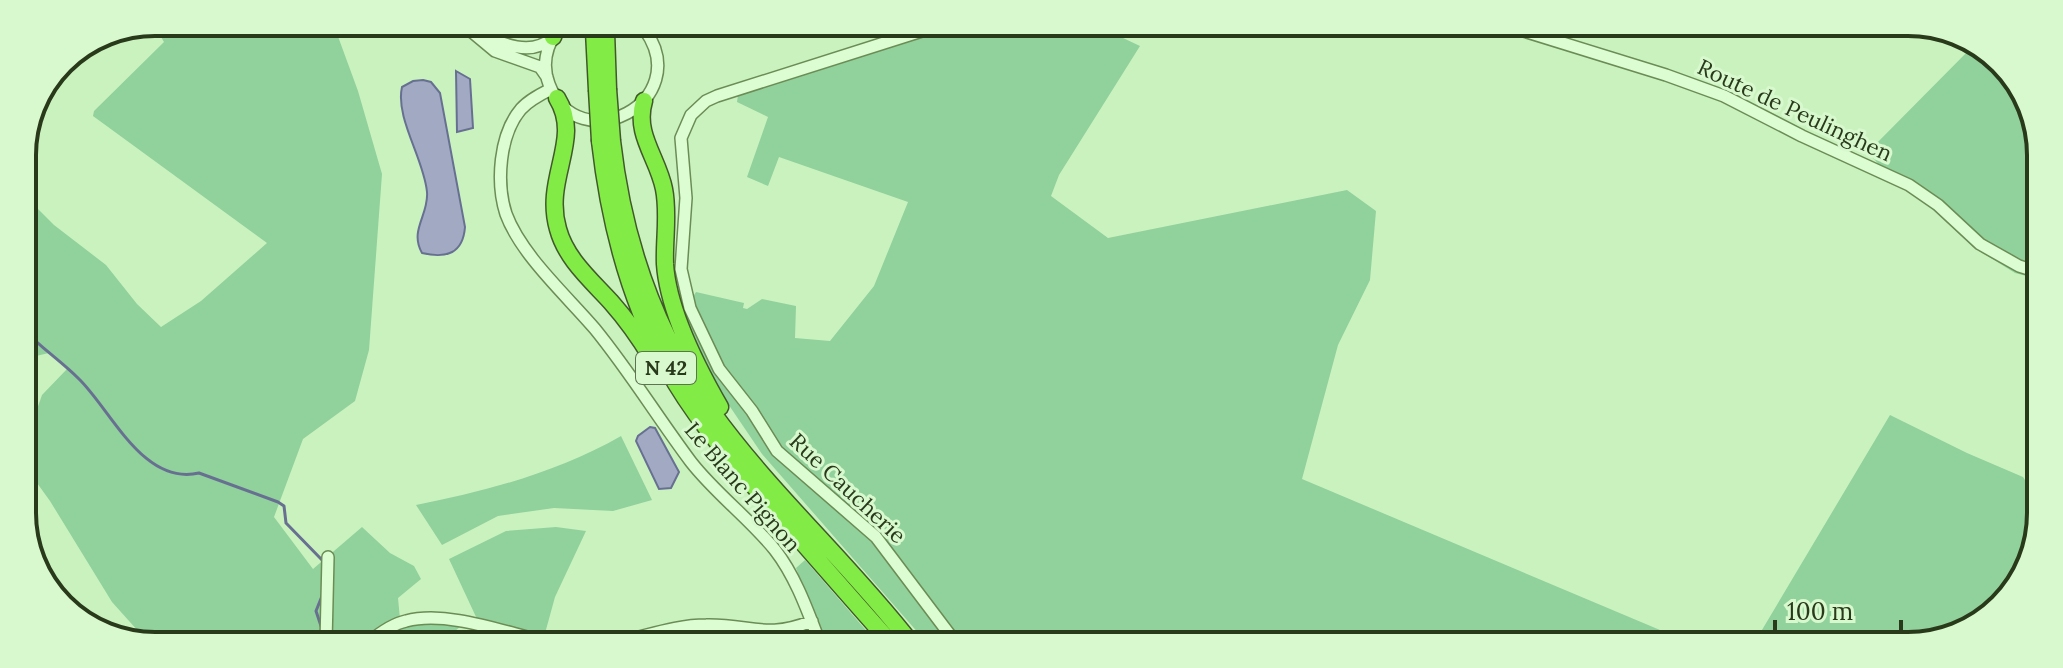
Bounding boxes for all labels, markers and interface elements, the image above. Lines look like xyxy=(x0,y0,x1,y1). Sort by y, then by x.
street label: Route de Peulinghen xyxy=(1693,53,1897,167)
road number: N 42 xyxy=(636,352,696,384)
street label: Le Blanc Pignon xyxy=(679,416,807,558)
street label: Rue Caucherie xyxy=(784,427,912,549)
scale bar xyxy=(1775,584,1901,634)
text: 100 m xyxy=(1787,596,1853,627)

